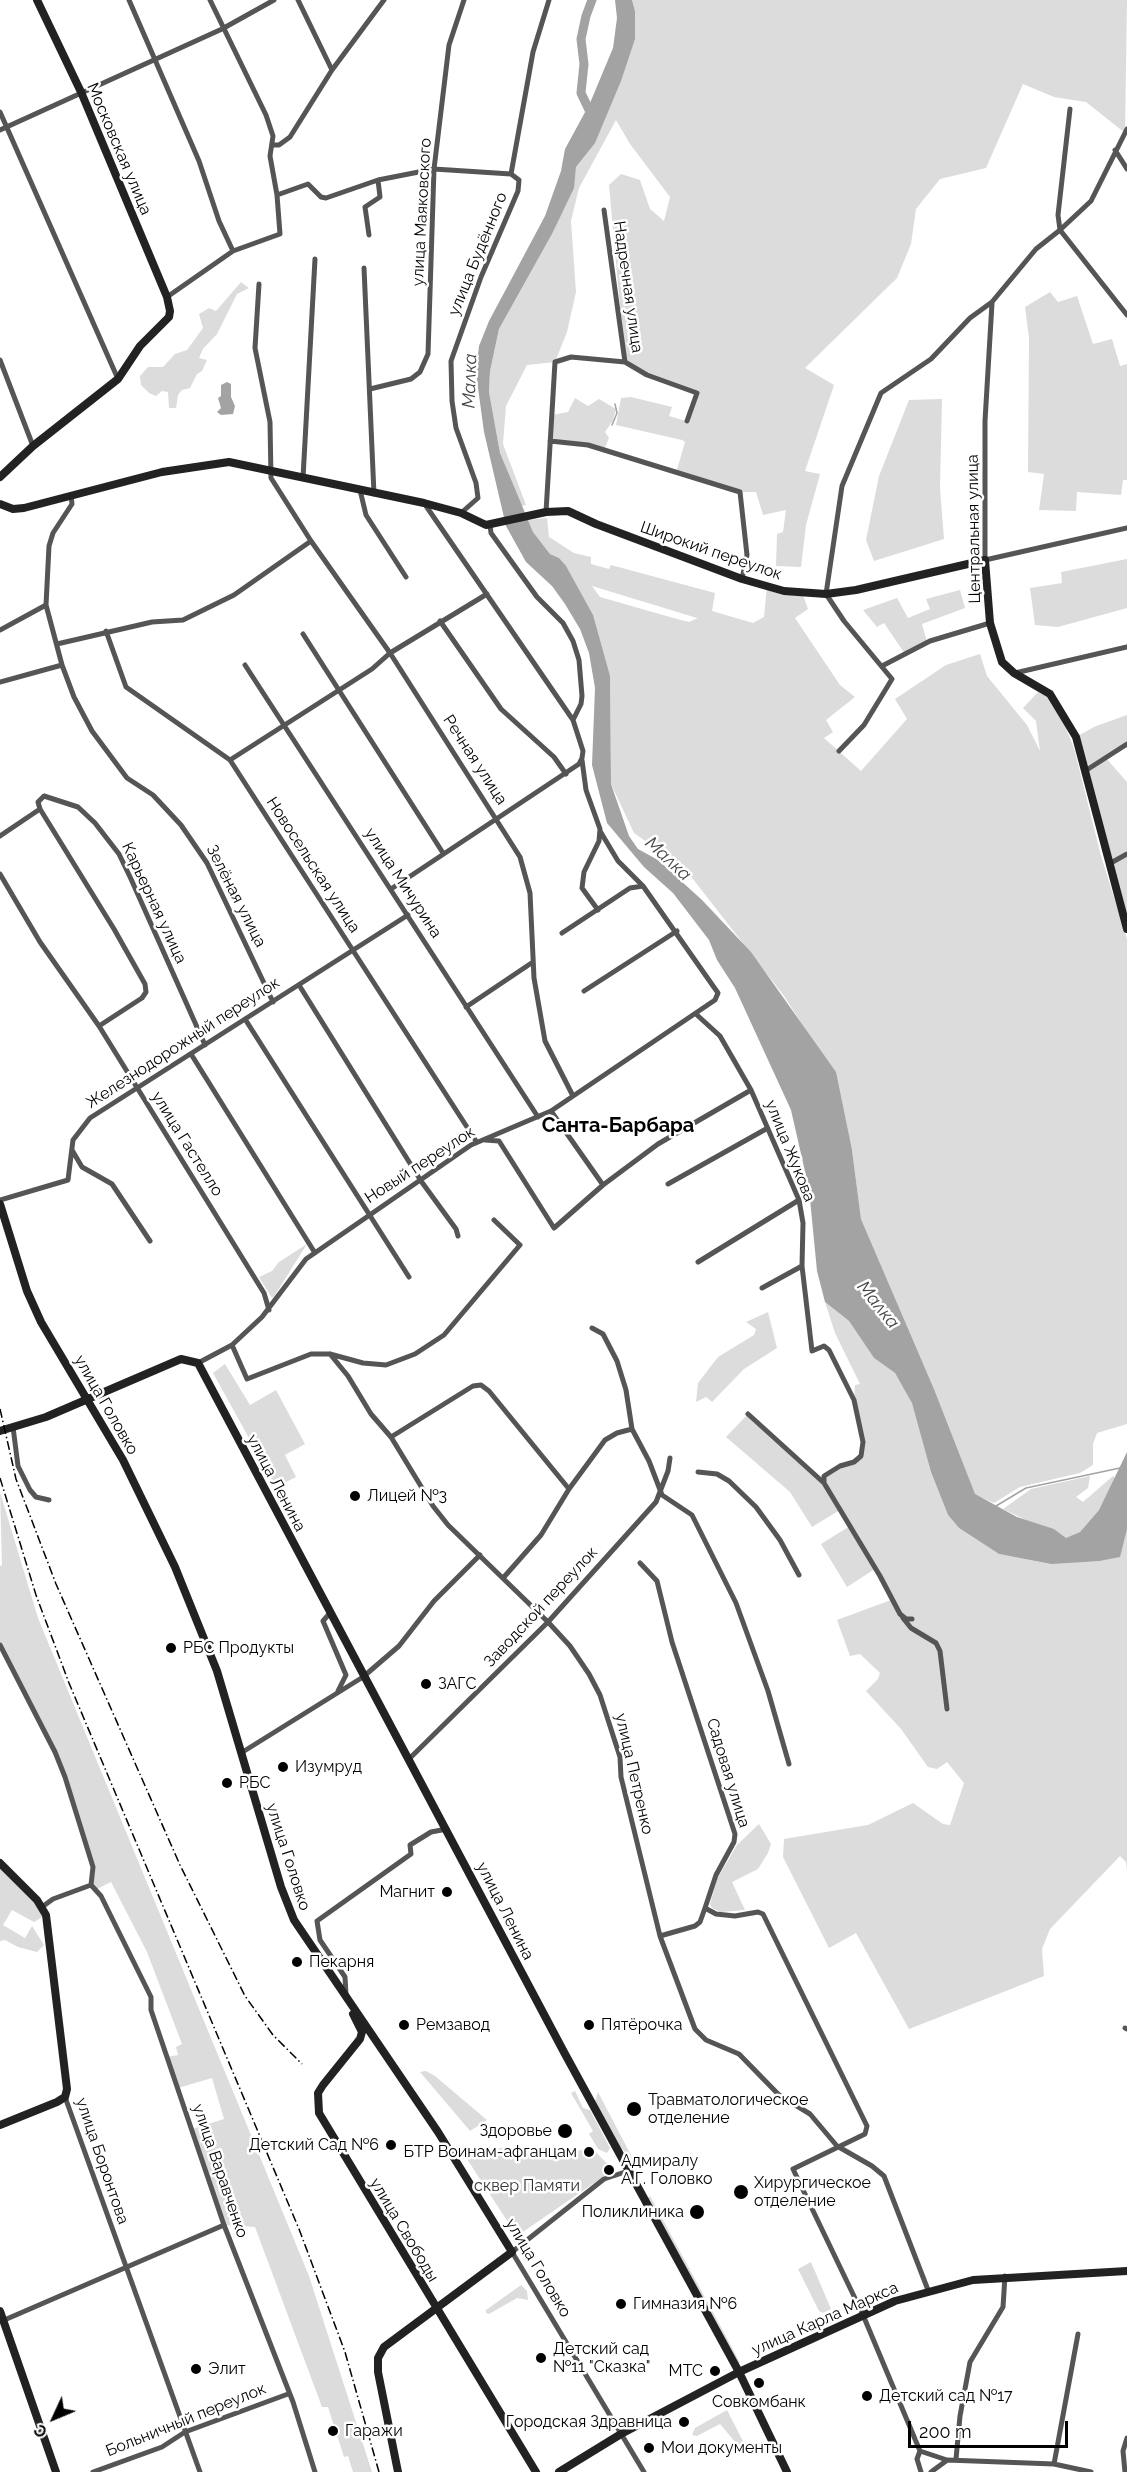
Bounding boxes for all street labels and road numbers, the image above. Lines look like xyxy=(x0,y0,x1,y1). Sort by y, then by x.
street label: Московская улица xyxy=(83,80,155,218)
street label: улица Маяковского xyxy=(409,137,435,287)
street label: улица Будённого xyxy=(445,190,511,318)
street label: Надречная улица xyxy=(609,220,647,354)
street label: Центральная улица xyxy=(963,454,985,604)
street label: Широкий переулок xyxy=(638,518,784,584)
street label: Речная улица xyxy=(439,711,511,809)
street label: Новосельская улица xyxy=(262,794,364,936)
street label: улица Мичурина xyxy=(360,824,446,942)
street label: Карьерная улица xyxy=(118,839,190,967)
street label: Зелёная улица xyxy=(202,842,270,950)
street label: Железнодорожный переулок xyxy=(83,973,283,1113)
street label: улица Гастелло xyxy=(147,1088,227,1200)
street label: улица Жукова xyxy=(761,1097,819,1205)
street label: Новый переулок xyxy=(361,1122,479,1208)
street label: улица Головко xyxy=(70,1352,142,1458)
street label: улица Ленина xyxy=(242,1431,310,1535)
street label: Заводской переулок xyxy=(480,1543,602,1671)
street label: улица Петренко xyxy=(611,1712,657,1836)
street label: Садовая улица xyxy=(702,1716,754,1830)
street label: улица Головко xyxy=(262,1801,314,1913)
street label: улица Ленина xyxy=(472,1859,538,1963)
street label: улица Боронтова xyxy=(71,2095,133,2227)
street label: улица Варавченко xyxy=(188,2102,252,2240)
street label: улица Свободы xyxy=(365,2175,443,2285)
street label: улица Головко xyxy=(501,2215,575,2321)
street label: улица Карла Маркса xyxy=(749,2278,901,2360)
street label: Больничный переулок xyxy=(103,2379,269,2461)

